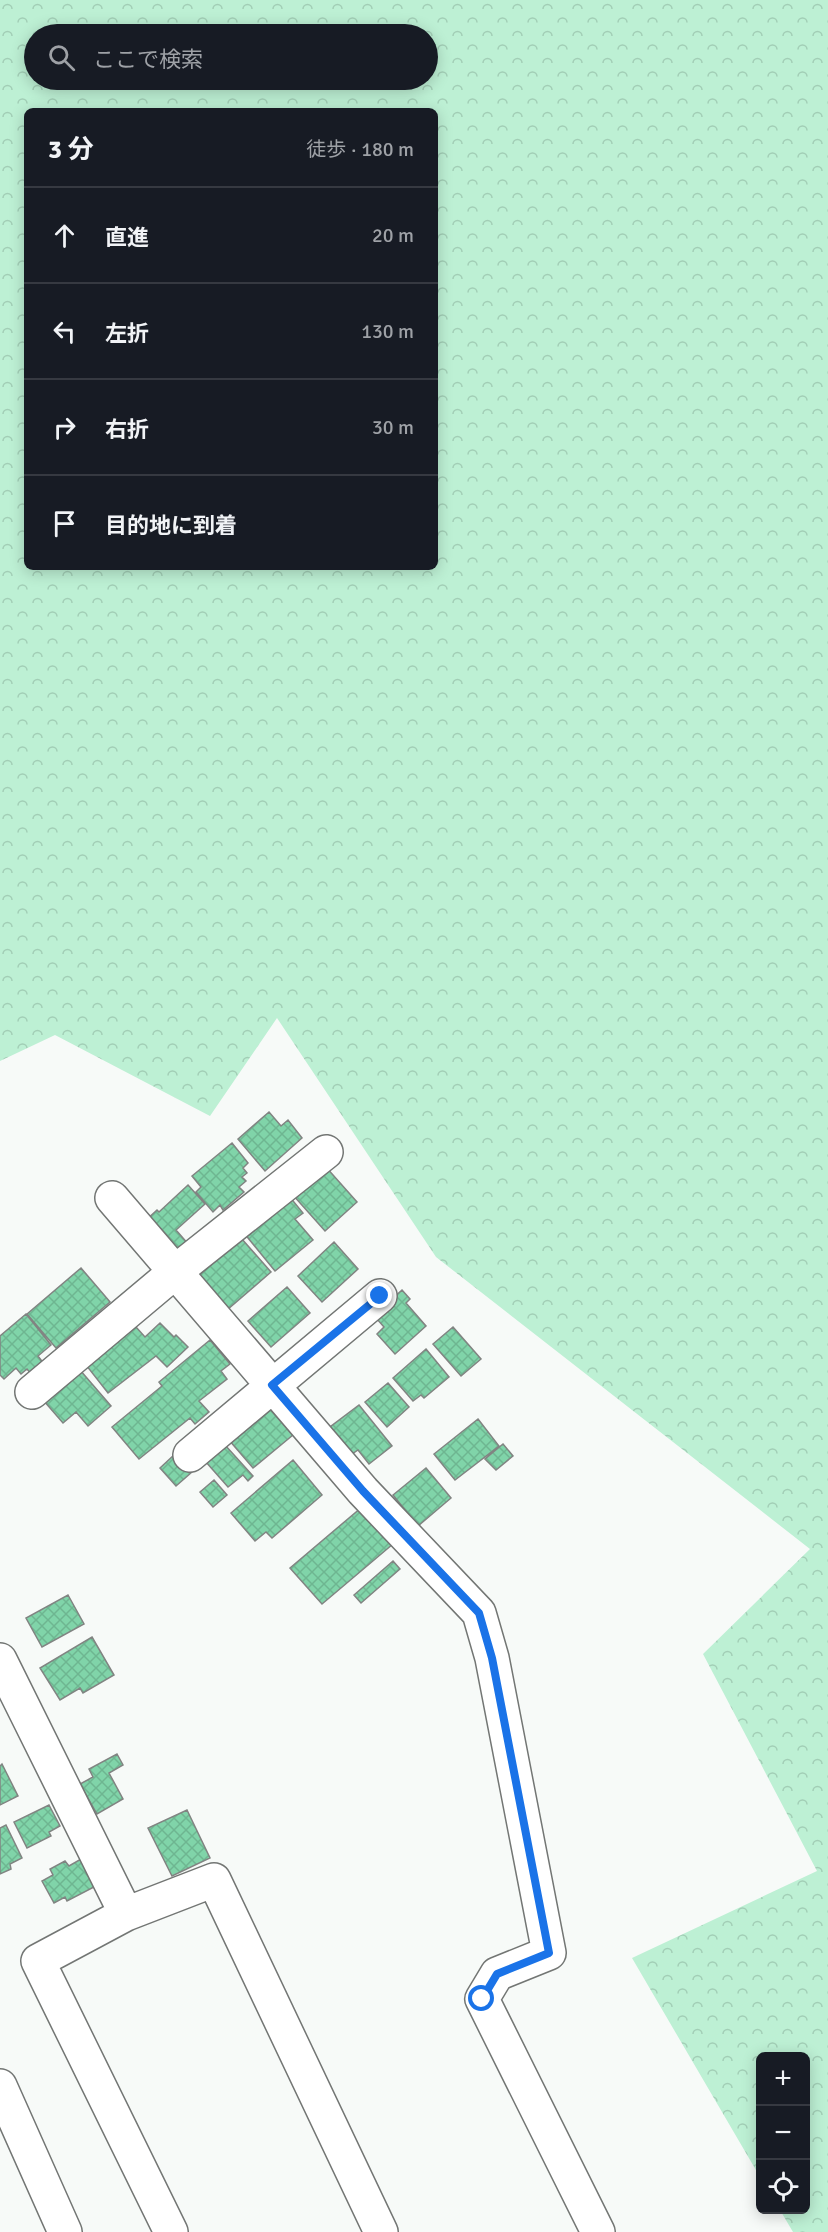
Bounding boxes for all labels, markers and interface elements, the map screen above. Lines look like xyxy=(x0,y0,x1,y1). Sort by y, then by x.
search box xyxy=(24,24,438,90)
icon: search xyxy=(45,41,78,74)
text: ここで検索 xyxy=(93,46,203,73)
text: 3 分 xyxy=(48,134,94,166)
text: 徒歩 · 180 m xyxy=(306,137,414,162)
icon: ahead xyxy=(48,219,81,252)
text: 20 m xyxy=(372,223,414,248)
text: 直進 xyxy=(105,224,149,251)
icon: left xyxy=(48,315,81,348)
text: 130 m xyxy=(361,319,414,344)
text: 左折 xyxy=(105,320,149,347)
icon: right xyxy=(48,411,81,444)
text: 30 m xyxy=(372,415,414,440)
text: 右折 xyxy=(105,416,149,443)
icon: arrive xyxy=(48,507,81,540)
text: 目的地に到着 xyxy=(105,512,237,539)
route end xyxy=(366,1282,392,1308)
route start xyxy=(468,1985,494,2011)
map controls xyxy=(756,2052,810,2214)
button: + xyxy=(756,2052,810,2106)
button: − xyxy=(756,2106,810,2160)
button: locate xyxy=(756,2160,810,2214)

